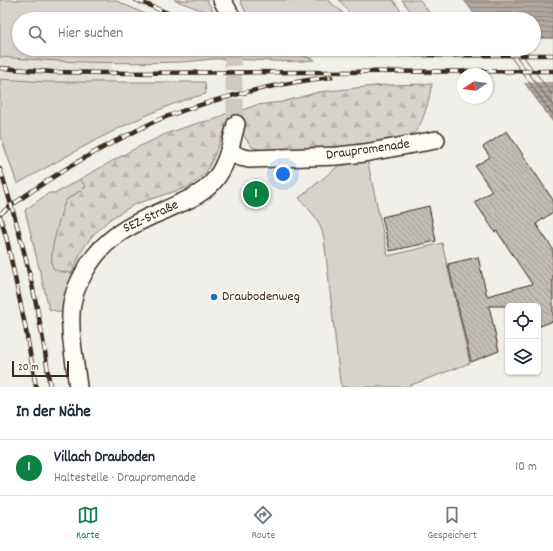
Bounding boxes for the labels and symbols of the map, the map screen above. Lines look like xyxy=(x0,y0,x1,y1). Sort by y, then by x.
north arrow xyxy=(457,68,493,104)
street label: Draupromenade xyxy=(325,134,411,166)
your location xyxy=(273,164,293,184)
pin: 1 xyxy=(243,179,269,209)
street label: SEZ-Straße xyxy=(120,195,182,239)
place label: Draubodenweg xyxy=(222,287,300,307)
marker: Draubodenweg xyxy=(209,292,219,302)
scale bar xyxy=(12,359,69,378)

